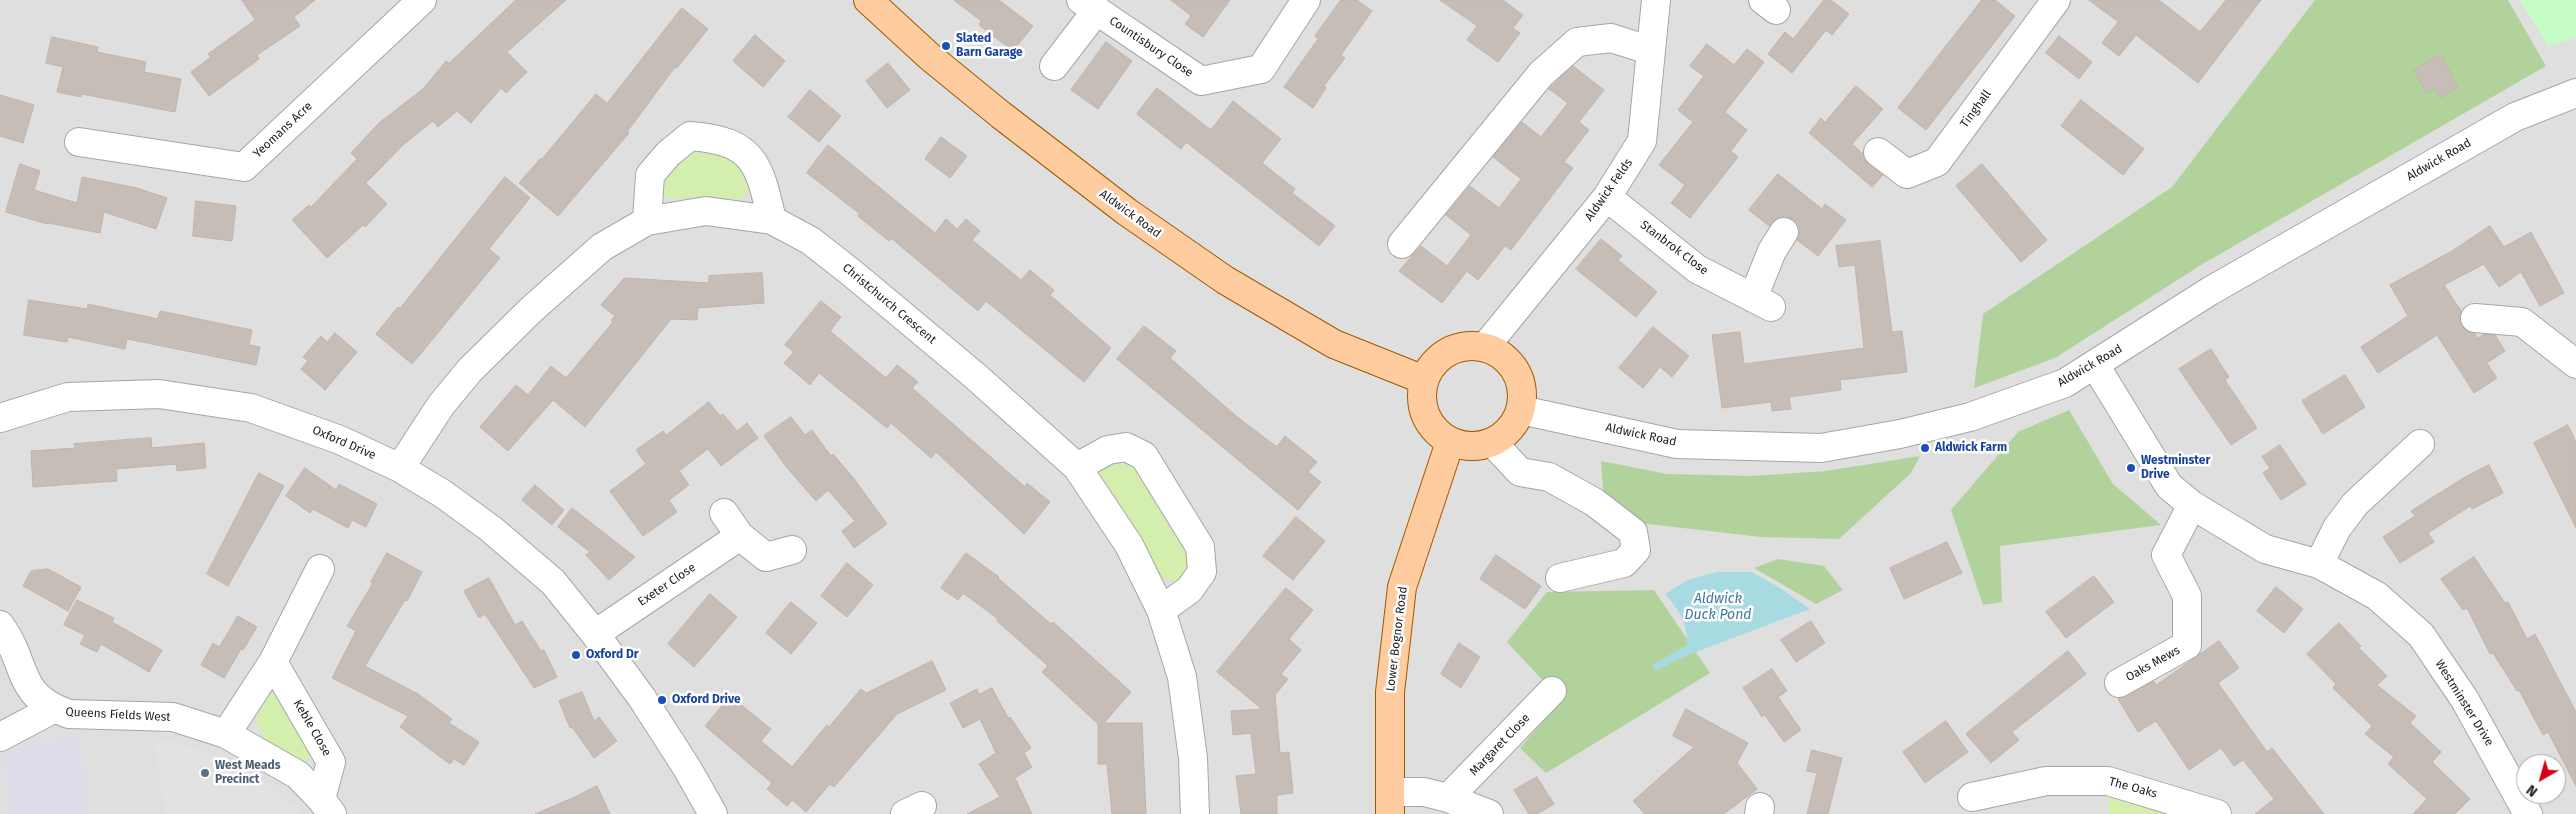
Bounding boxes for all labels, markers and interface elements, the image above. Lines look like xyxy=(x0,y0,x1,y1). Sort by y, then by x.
street label: Countisbury Close xyxy=(1106,14,1196,80)
place label: Slated Barn Garage xyxy=(956,32,1023,60)
marker: Slated Barn Garage xyxy=(940,40,952,52)
street label: Tinghall xyxy=(1957,87,1995,131)
street label: Yeomans Acre xyxy=(250,99,316,161)
street label: Aldwick Road xyxy=(2404,136,2474,184)
street label: Aldwick Felds xyxy=(1582,156,1636,224)
street label: Aldwick Road xyxy=(1097,187,1163,241)
street label: Stanbrok Close xyxy=(1637,218,1711,278)
street label: Christchurch Crescent xyxy=(839,261,939,347)
street label: Aldwick Road xyxy=(2055,342,2125,390)
street label: Aldwick Road xyxy=(1604,420,1678,450)
street label: Oxford Drive xyxy=(310,423,378,463)
place label: Aldwick Farm xyxy=(1935,441,2007,455)
marker: Aldwick Farm xyxy=(1919,442,1931,454)
place label: Westminster Drive xyxy=(2141,454,2210,482)
marker: Westminster Drive xyxy=(2125,462,2137,474)
street label: Exeter Close xyxy=(635,560,699,610)
street label: Lower Bognor Road xyxy=(1383,586,1411,692)
water label: Aldwick Duck Pond xyxy=(1685,591,1751,624)
street label: Oaks Mews xyxy=(2123,643,2183,685)
place label: Oxford Dr xyxy=(586,648,639,662)
marker: Oxford Dr xyxy=(570,649,582,661)
street label: Westminster Drive xyxy=(2432,657,2496,749)
place label: Oxford Drive xyxy=(672,693,741,707)
marker: Oxford Drive xyxy=(656,694,668,706)
street label: Keble Close xyxy=(290,697,334,759)
street label: Queens Fields West xyxy=(65,705,171,725)
street label: Margaret Close xyxy=(1467,711,1533,779)
north arrow xyxy=(2516,754,2566,804)
place label: West Meads Precinct xyxy=(215,759,280,787)
marker: West Meads Precinct xyxy=(199,767,211,779)
street label: The Oaks xyxy=(2107,775,2159,801)
text: N xyxy=(2523,781,2541,800)

